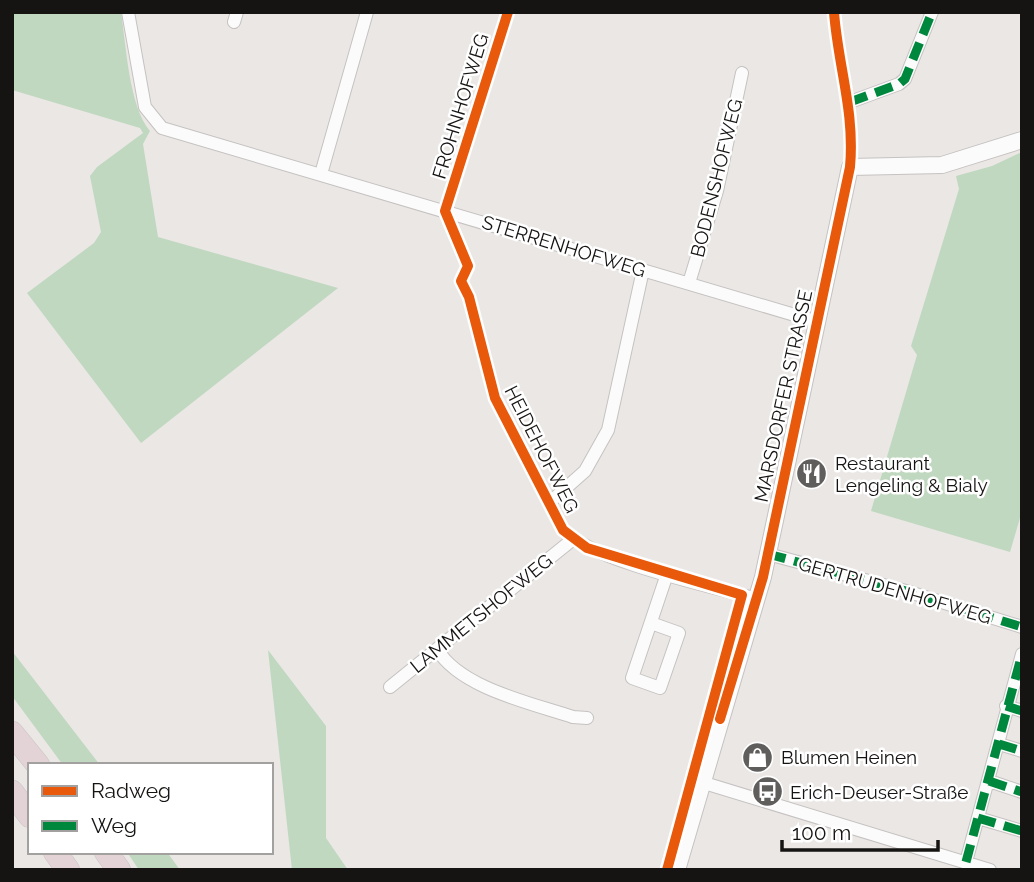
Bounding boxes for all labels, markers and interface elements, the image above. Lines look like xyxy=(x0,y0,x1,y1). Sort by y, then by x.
street label: FROHNHOFWEG xyxy=(427,31,493,181)
street label: BODENSHOFWEG xyxy=(686,96,746,260)
street label: STERRENHOFWEG xyxy=(480,211,648,281)
street label: MARSDORFER STRASSE xyxy=(750,288,816,504)
street label: HEIDEHOFWEG xyxy=(500,382,584,516)
place label: Restaurant Lengeling & Bialy xyxy=(835,452,988,496)
restaurant icon: Restaurant Lengeling & Bialy xyxy=(795,457,829,491)
street label: LAMMETSHOFWEG xyxy=(406,549,556,677)
street label: GERTRUDENHOFWEG xyxy=(796,552,994,628)
shop icon: Blumen Heinen xyxy=(741,740,775,774)
place label: Blumen Heinen xyxy=(781,746,917,768)
legend xyxy=(28,763,273,854)
bus stop icon: Erich-Deuser-Straße xyxy=(750,775,784,809)
text: Radweg xyxy=(91,778,171,803)
place label: Erich-Deuser-Straße xyxy=(790,781,969,803)
scale bar xyxy=(782,808,938,852)
text: Weg xyxy=(91,813,137,838)
text: 100 m xyxy=(792,820,851,845)

